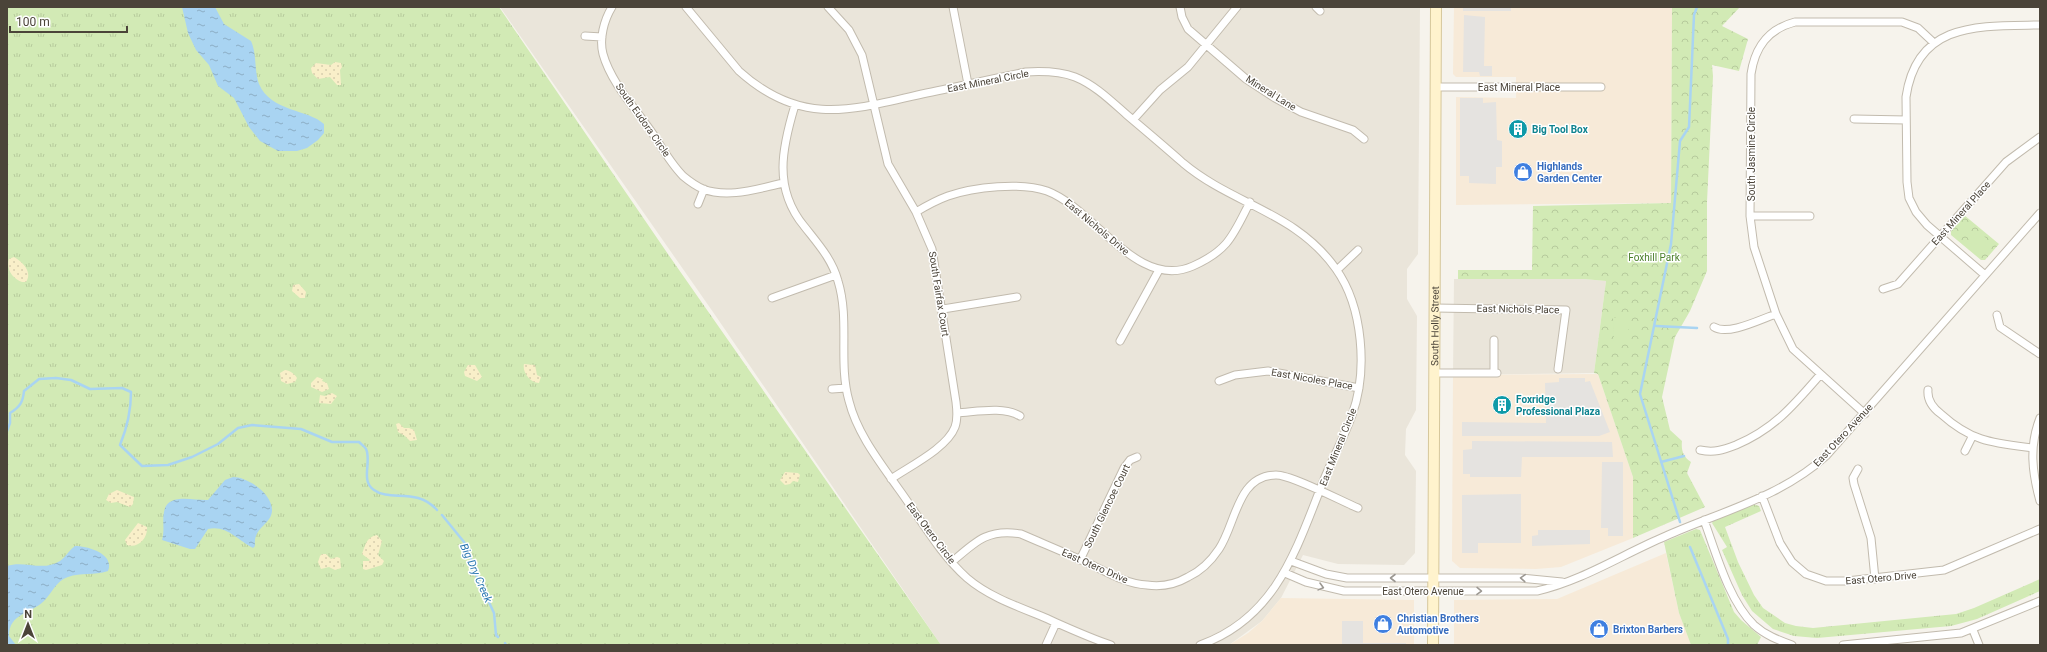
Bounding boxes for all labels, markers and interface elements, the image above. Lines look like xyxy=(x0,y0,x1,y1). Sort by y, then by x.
scale bar xyxy=(10,8,127,34)
text: 100 m xyxy=(16,15,50,29)
street label: East Mineral Circle xyxy=(946,68,1030,94)
street label: Mineral Lane xyxy=(1244,73,1298,113)
street label: South Eudora Circle xyxy=(613,81,673,159)
street label: East Mineral Place xyxy=(1478,82,1560,93)
street label: South Jasmine Circle xyxy=(1746,107,1757,201)
building icon: Big Tool Box xyxy=(1507,118,1529,140)
place label: Big Tool Box xyxy=(1532,124,1589,135)
shop icon: Highlands Garden Center xyxy=(1512,161,1534,183)
place label: Highlands Garden Center xyxy=(1537,161,1602,184)
street label: East Mineral Place xyxy=(1929,179,1993,247)
street label: East Nichols Drive xyxy=(1063,197,1131,257)
street label: South Fairfax Court xyxy=(927,251,951,337)
park label: Foxhill Park xyxy=(1628,252,1681,263)
street label: South Holly Street xyxy=(1429,286,1440,366)
street label: East Nichols Place xyxy=(1476,303,1560,315)
street label: East Nicoles Place xyxy=(1270,366,1354,392)
building icon: Foxridge Professional Plaza xyxy=(1491,394,1513,416)
place label: Foxridge Professional Plaza xyxy=(1516,394,1601,417)
street label: East Otero Avenue xyxy=(1811,401,1875,469)
street label: East Mineral Circle xyxy=(1317,407,1359,487)
street label: South Glencoe Court xyxy=(1082,462,1132,550)
street label: East Otero Circle xyxy=(904,500,958,566)
water label: Big Dry Creek xyxy=(457,541,495,605)
street label: East Otero Drive xyxy=(1060,546,1130,586)
street label: East Otero Drive xyxy=(1845,569,1917,587)
one-way arrow xyxy=(1390,574,1396,582)
one-way arrow xyxy=(1520,574,1526,583)
one-way arrow xyxy=(1318,582,1324,590)
street label: East Otero Avenue xyxy=(1382,586,1464,597)
one-way arrow xyxy=(1476,587,1482,595)
north arrow xyxy=(8,604,48,644)
text: N xyxy=(24,608,32,621)
shop icon: Christian Brothers Automotive xyxy=(1372,613,1394,635)
place label: Christian Brothers Automotive xyxy=(1397,613,1479,636)
shop icon: Brixton Barbers xyxy=(1588,618,1610,640)
place label: Brixton Barbers xyxy=(1613,624,1683,635)

